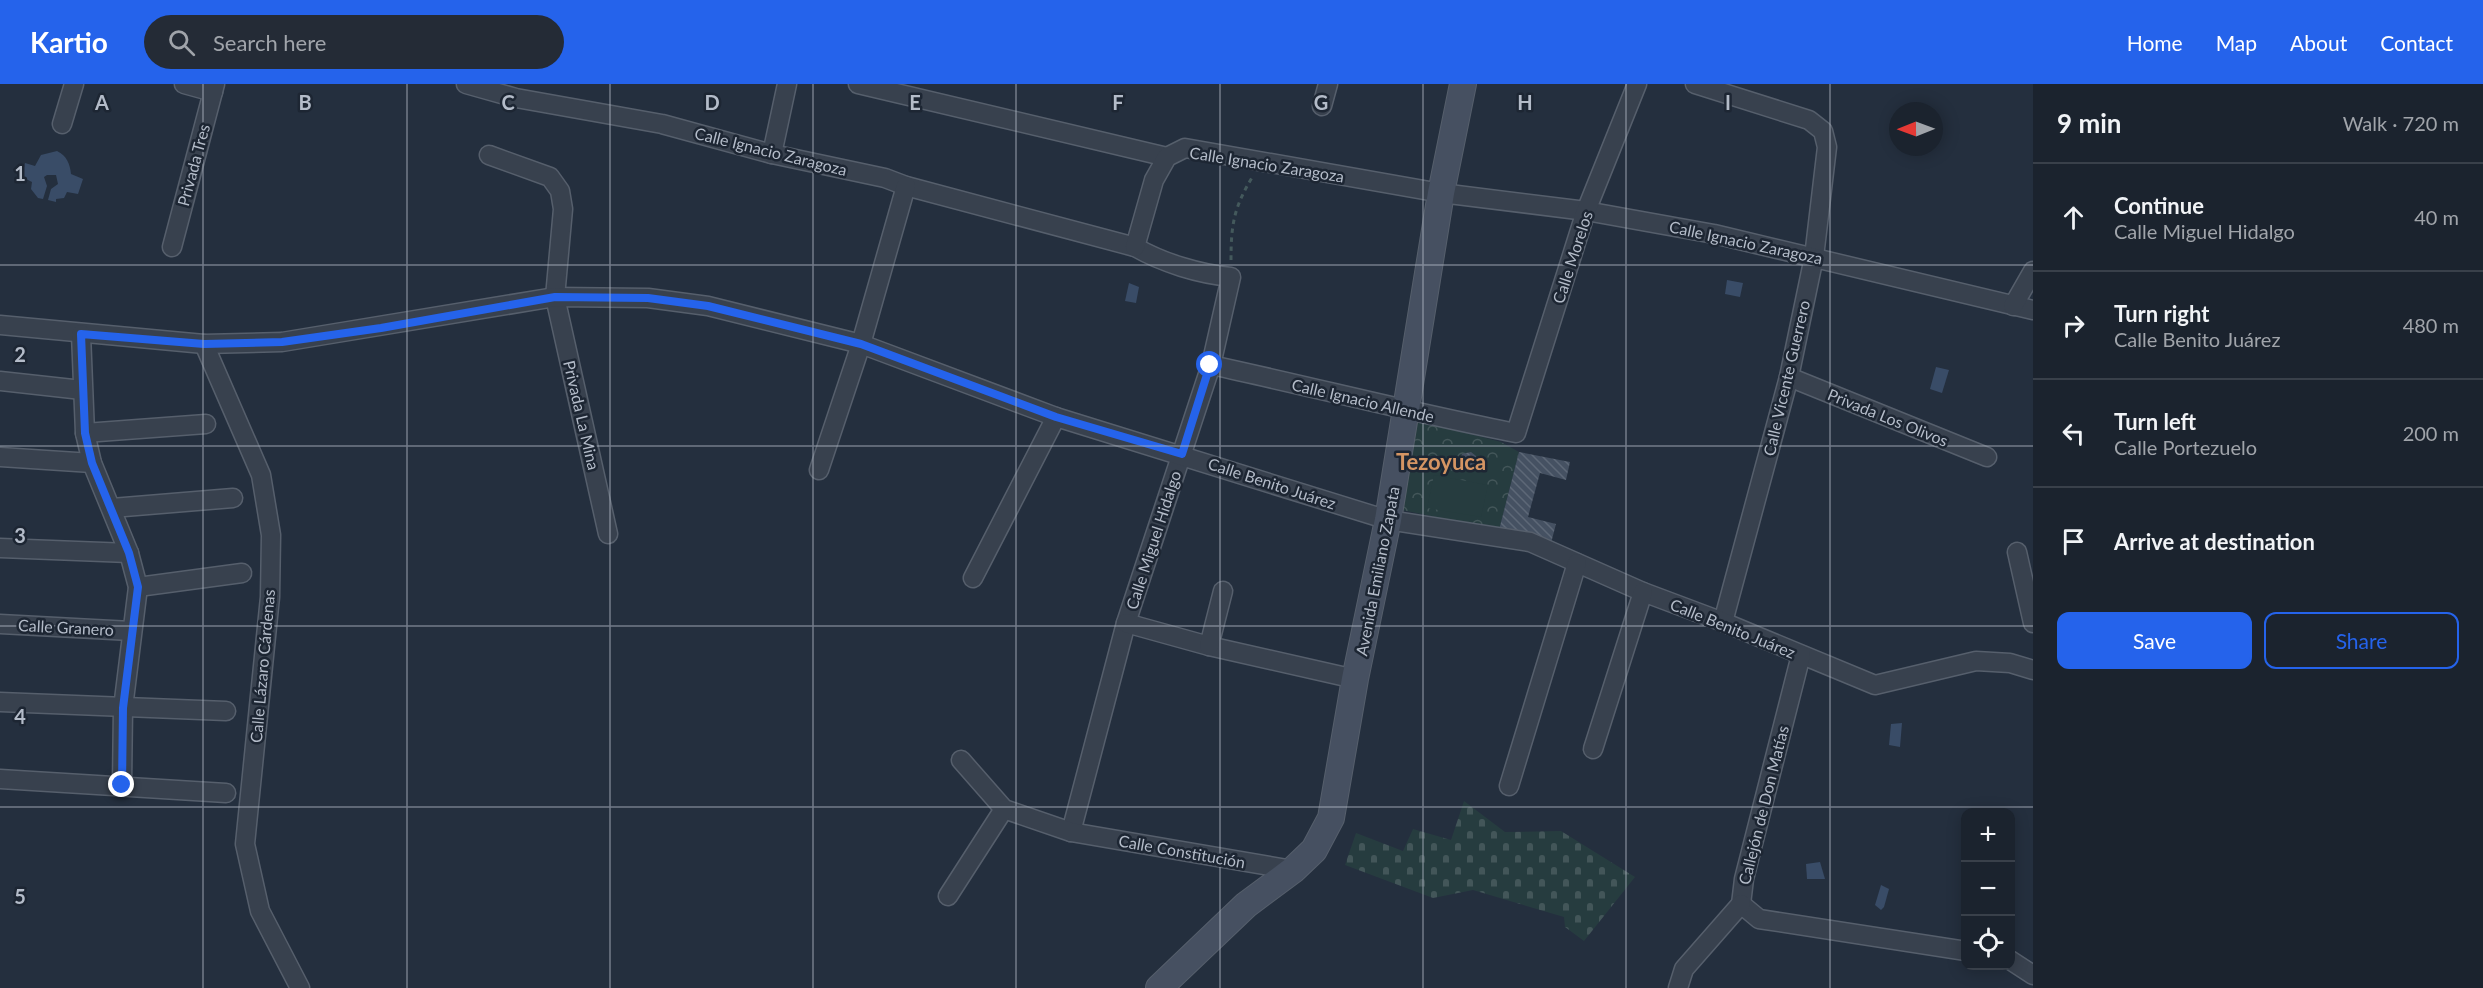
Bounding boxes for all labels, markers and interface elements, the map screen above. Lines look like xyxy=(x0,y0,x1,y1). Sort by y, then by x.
search box xyxy=(144,15,564,69)
text: Kartio xyxy=(30,25,108,59)
icon: search xyxy=(165,26,198,59)
text: Search here xyxy=(213,29,326,56)
text: Home xyxy=(2127,30,2183,55)
text: Map xyxy=(2216,30,2257,55)
text: About xyxy=(2290,30,2347,55)
text: Contact xyxy=(2380,30,2453,55)
text: A xyxy=(94,90,109,114)
text: B xyxy=(298,90,312,114)
text: C xyxy=(501,90,515,114)
text: D xyxy=(704,90,720,114)
text: E xyxy=(909,90,921,114)
text: F xyxy=(1112,90,1124,114)
text: G xyxy=(1314,90,1328,114)
text: H xyxy=(1517,90,1533,114)
text: I xyxy=(1725,90,1731,114)
north arrow xyxy=(1889,102,1943,156)
text: 9 min xyxy=(2057,107,2121,139)
text: Walk · 720 m xyxy=(2343,111,2459,135)
street label: Privada Tres xyxy=(173,122,213,208)
street label: Calle Ignacio Zaragoza xyxy=(693,123,849,179)
street label: Calle Ignacio Zaragoza xyxy=(1188,142,1346,186)
text: 1 xyxy=(14,161,26,185)
text: Continue xyxy=(2114,192,2204,219)
icon: ahead xyxy=(2057,201,2090,234)
text: 40 m xyxy=(2414,205,2459,229)
street label: Calle Morelos xyxy=(1548,208,1596,306)
street label: Calle Ignacio Zaragoza xyxy=(1668,216,1824,268)
text: Calle Miguel Hidalgo xyxy=(2114,219,2295,243)
street label: Calle Vicente Guerrero xyxy=(1759,298,1813,458)
text: Turn right xyxy=(2114,300,2209,327)
icon: right xyxy=(2057,309,2090,342)
text: 480 m xyxy=(2403,313,2459,337)
text: Calle Benito Juárez xyxy=(2114,327,2280,351)
text: 2 xyxy=(14,342,26,366)
route start xyxy=(1196,351,1222,377)
street label: Privada La Mina xyxy=(560,358,604,472)
street label: Calle Ignacio Allende xyxy=(1290,374,1436,426)
street label: Privada Los Olivos xyxy=(1825,384,1951,450)
text: Turn left xyxy=(2114,408,2196,435)
icon: left xyxy=(2057,417,2090,450)
text: 200 m xyxy=(2403,421,2459,445)
text: Calle Portezuelo xyxy=(2114,435,2257,459)
district label: Tezoyuca xyxy=(1396,448,1486,475)
street label: Calle Benito Juárez xyxy=(1206,453,1338,513)
street label: Calle Miguel Hidalgo xyxy=(1122,468,1184,612)
street label: Avenida Emiliano Zapata xyxy=(1351,485,1403,657)
text: 3 xyxy=(14,523,26,547)
icon: arrive xyxy=(2057,525,2090,558)
text: Arrive at destination xyxy=(2114,528,2315,555)
street label: Calle Lázaro Cárdenas xyxy=(246,588,278,744)
street label: Calle Benito Juárez xyxy=(1668,594,1798,662)
button: Save xyxy=(2057,612,2252,669)
button: Share xyxy=(2264,612,2459,669)
street label: Calle Granero xyxy=(18,615,114,639)
text: 4 xyxy=(14,704,26,728)
street label: Callejón de Don Matías xyxy=(1734,723,1792,887)
route end xyxy=(108,771,134,797)
map controls xyxy=(1961,808,2015,970)
button: + xyxy=(1961,808,2015,862)
street label: Calle Constitución xyxy=(1117,831,1247,871)
button: − xyxy=(1961,862,2015,916)
text: 5 xyxy=(14,884,26,908)
button: locate xyxy=(1961,916,2015,970)

